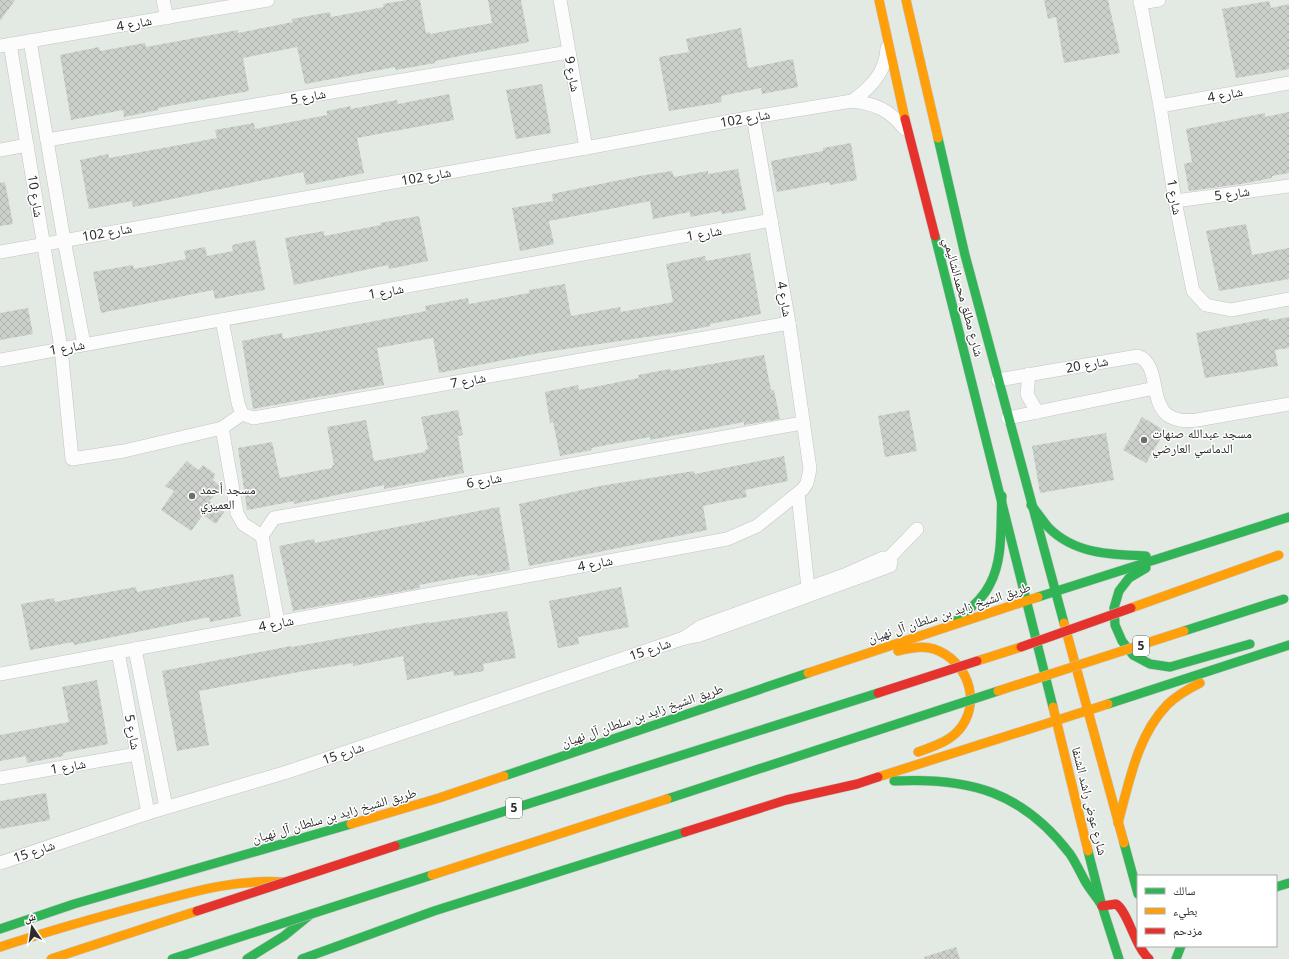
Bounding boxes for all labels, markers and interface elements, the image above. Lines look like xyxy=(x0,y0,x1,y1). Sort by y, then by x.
street label: شارع 4 xyxy=(115,11,153,36)
street label: شارع 9 xyxy=(560,55,585,93)
street label: شارع 4 xyxy=(1206,82,1244,107)
street label: شارع 5 xyxy=(289,84,327,109)
street label: شارع 102 xyxy=(719,105,772,132)
street label: شارع 102 xyxy=(400,163,453,190)
street label: شارع 10 xyxy=(23,173,48,219)
street label: شارع 1 xyxy=(1162,178,1187,216)
street label: شارع 5 xyxy=(1213,182,1251,205)
street label: شارع 102 xyxy=(81,219,134,246)
street label: شارع 1 xyxy=(685,221,723,246)
street label: شارع مطلق محمدالشاليمي xyxy=(937,235,989,359)
street label: شارع 1 xyxy=(367,279,405,304)
street label: شارع 4 xyxy=(772,280,797,318)
street label: شارع 1 xyxy=(48,335,86,360)
street label: شارع 20 xyxy=(1064,351,1110,378)
street label: شارع 7 xyxy=(449,368,487,393)
place label: مسجد عبدالله صنهات الدماسي العارضي xyxy=(1152,424,1252,459)
marker: مسجد عبدالله صنهات الدماسي العارضي xyxy=(1139,435,1149,445)
street label: شارع 6 xyxy=(465,468,503,493)
place label: مسجد أحمد العميري xyxy=(200,480,256,515)
marker: مسجد أحمد العميري xyxy=(187,491,197,501)
street label: شارع 4 xyxy=(576,551,614,576)
street label: طريق الشيخ زايد بن سلطان آل نهيان xyxy=(865,577,1033,648)
street label: شارع 4 xyxy=(257,611,295,636)
street label: شارع 15 xyxy=(627,633,674,665)
road number: 5 xyxy=(1133,636,1149,656)
street label: طريق الشيخ زايد بن سلطان آل نهيان xyxy=(559,679,726,752)
street label: شارع 5 xyxy=(120,713,145,751)
street label: شارع 15 xyxy=(320,737,367,769)
street label: شارع عوض راشد الشنفا xyxy=(1067,745,1112,857)
street label: شارع 1 xyxy=(49,754,87,779)
street label: طريق الشيخ زايد بن سلطان آل نهيان xyxy=(250,783,419,848)
road number: 5 xyxy=(506,798,522,818)
street label: شارع 15 xyxy=(11,835,58,867)
legend xyxy=(1137,875,1277,947)
text: سالك xyxy=(1173,882,1195,899)
text: بطيء xyxy=(1173,902,1197,921)
north arrow xyxy=(12,907,52,947)
text: ش xyxy=(22,908,38,926)
text: مزدحم xyxy=(1173,922,1202,939)

